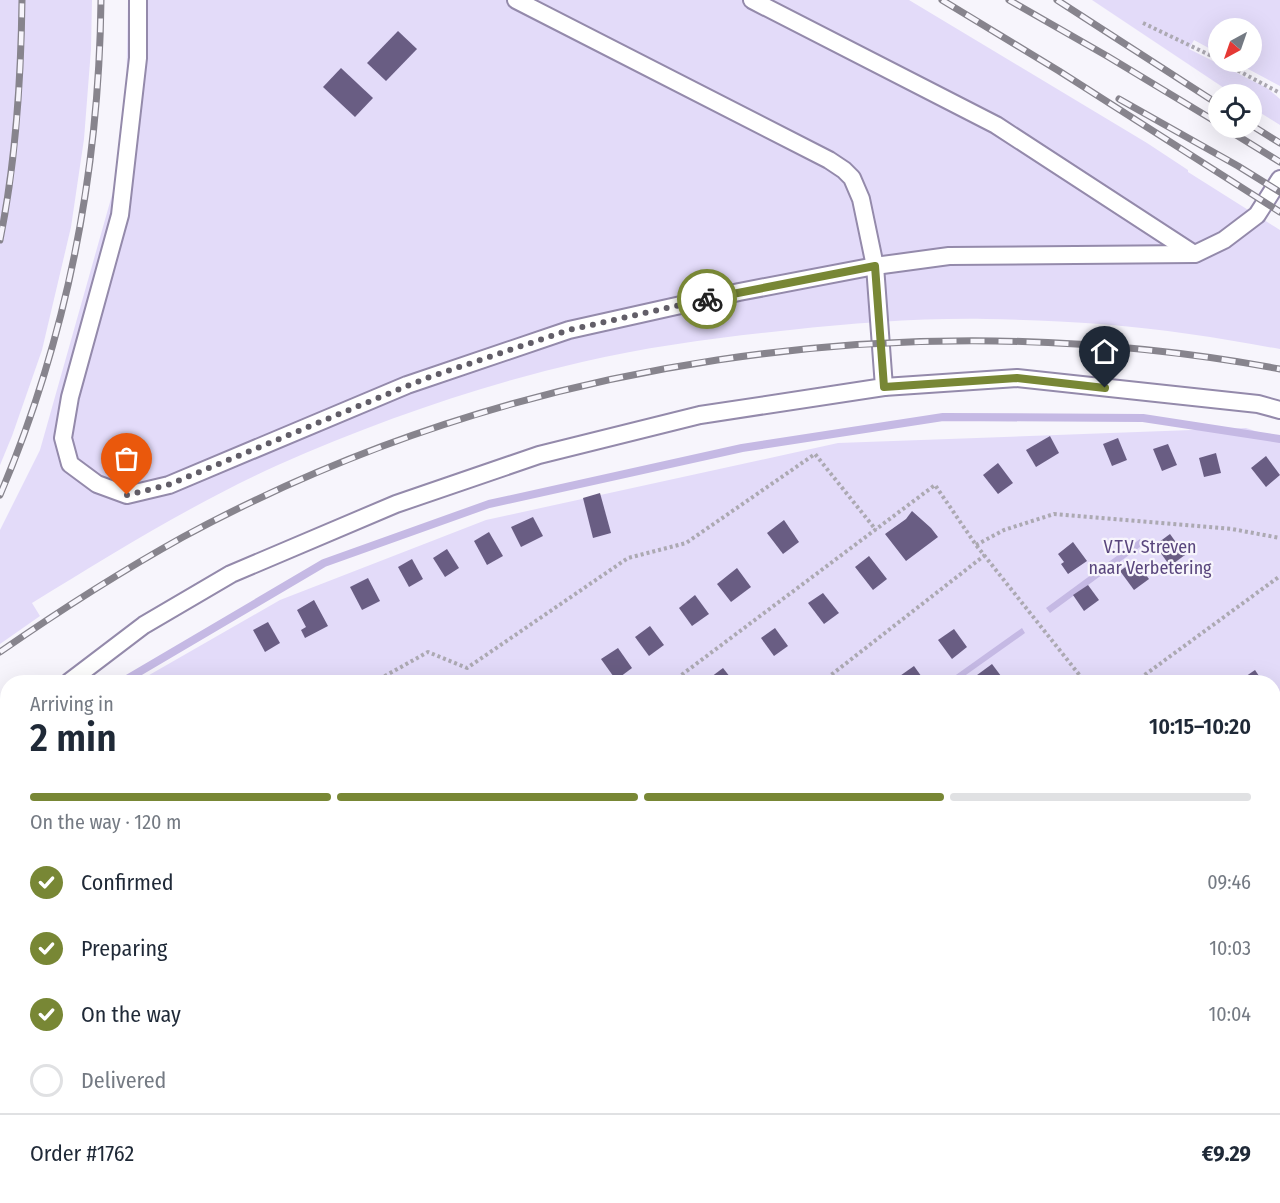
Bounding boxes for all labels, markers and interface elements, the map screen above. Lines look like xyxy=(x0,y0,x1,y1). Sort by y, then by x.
north arrow xyxy=(1208,18,1262,72)
map controls xyxy=(1208,18,1262,138)
button: locate xyxy=(1208,84,1262,138)
courier xyxy=(677,269,737,329)
icon: bike xyxy=(691,283,724,316)
pin xyxy=(1079,326,1130,388)
icon: home xyxy=(1088,335,1121,368)
pin xyxy=(101,433,152,495)
icon: bag xyxy=(110,442,143,475)
park label: V.T.V. Streven naar Verbetering xyxy=(1088,536,1212,579)
text: Arriving in xyxy=(30,692,114,716)
text: 10:15–10:20 xyxy=(1149,713,1251,740)
text: 2 min xyxy=(30,715,117,761)
text: On the way · 120 m xyxy=(30,810,181,834)
icon: check xyxy=(30,866,63,899)
text: Confirmed xyxy=(81,869,174,896)
text: 09:46 xyxy=(1207,870,1251,894)
icon: check xyxy=(30,932,63,965)
text: Preparing xyxy=(81,935,167,962)
text: 10:03 xyxy=(1209,936,1251,960)
icon: check xyxy=(30,998,63,1031)
text: On the way xyxy=(81,1001,181,1028)
text: 10:04 xyxy=(1208,1002,1251,1026)
text: Delivered xyxy=(81,1067,166,1094)
text: Order #1762 xyxy=(30,1140,134,1167)
text: €9.29 xyxy=(1202,1140,1251,1167)

